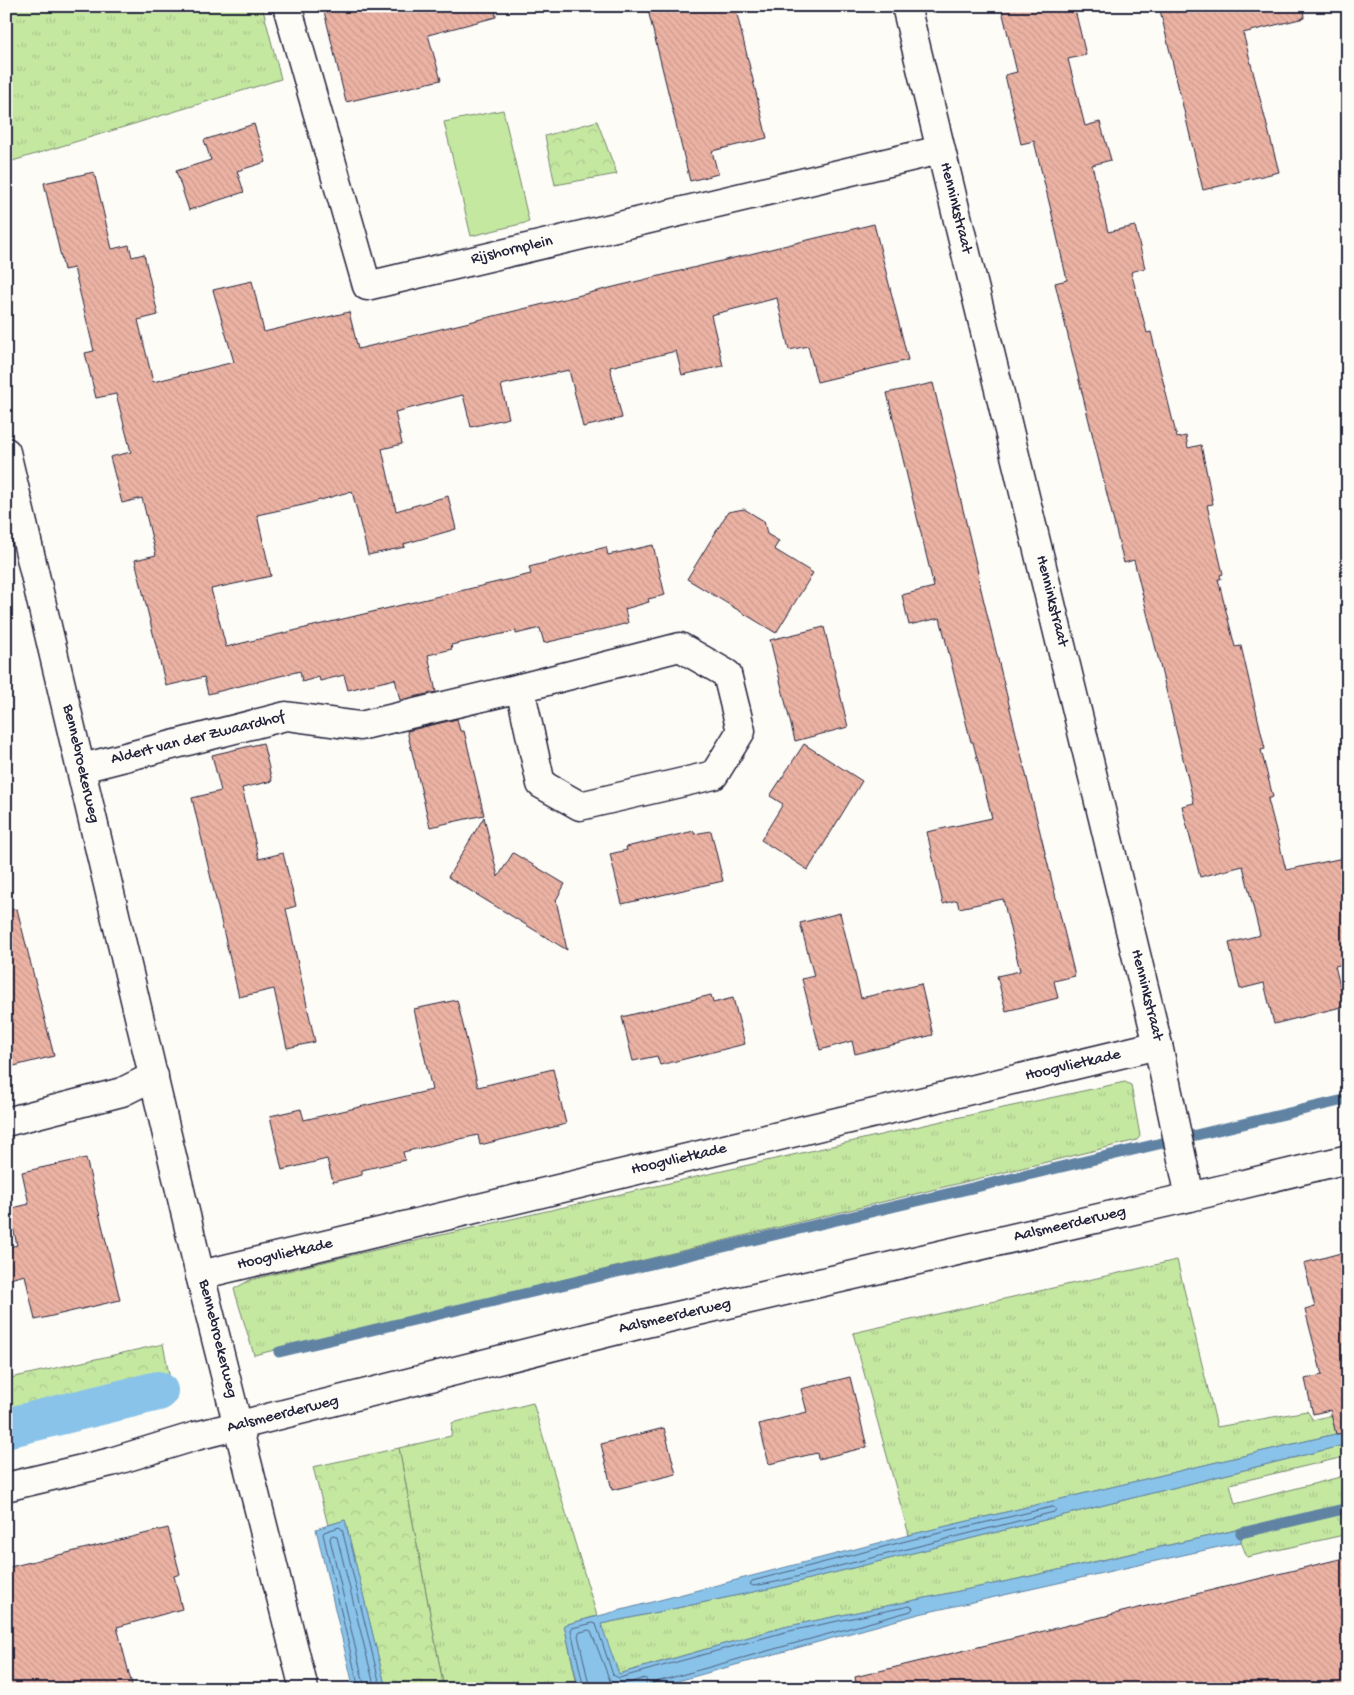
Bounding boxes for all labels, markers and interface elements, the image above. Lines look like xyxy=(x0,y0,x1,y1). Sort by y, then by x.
street label: Henninkstraat xyxy=(935,160,976,257)
street label: Rijshornplein xyxy=(469,232,555,270)
street label: Henninkstraat xyxy=(1031,553,1072,650)
street label: Bennebroekerweg xyxy=(57,702,103,825)
street label: Aldert van der Zwaardhof xyxy=(109,708,288,770)
street label: Henninkstraat xyxy=(1126,947,1167,1044)
street label: Hoogvlietkade xyxy=(1023,1046,1123,1086)
street label: Hoogvlietkade xyxy=(629,1140,729,1180)
street label: Aalsmeerderweg xyxy=(1012,1203,1128,1247)
street label: Hoogvlietkade xyxy=(235,1235,335,1275)
street label: Bennebroekerweg xyxy=(193,1277,241,1400)
street label: Aalsmeerderweg xyxy=(617,1295,733,1339)
street label: Aalsmeerderweg xyxy=(225,1392,341,1438)

